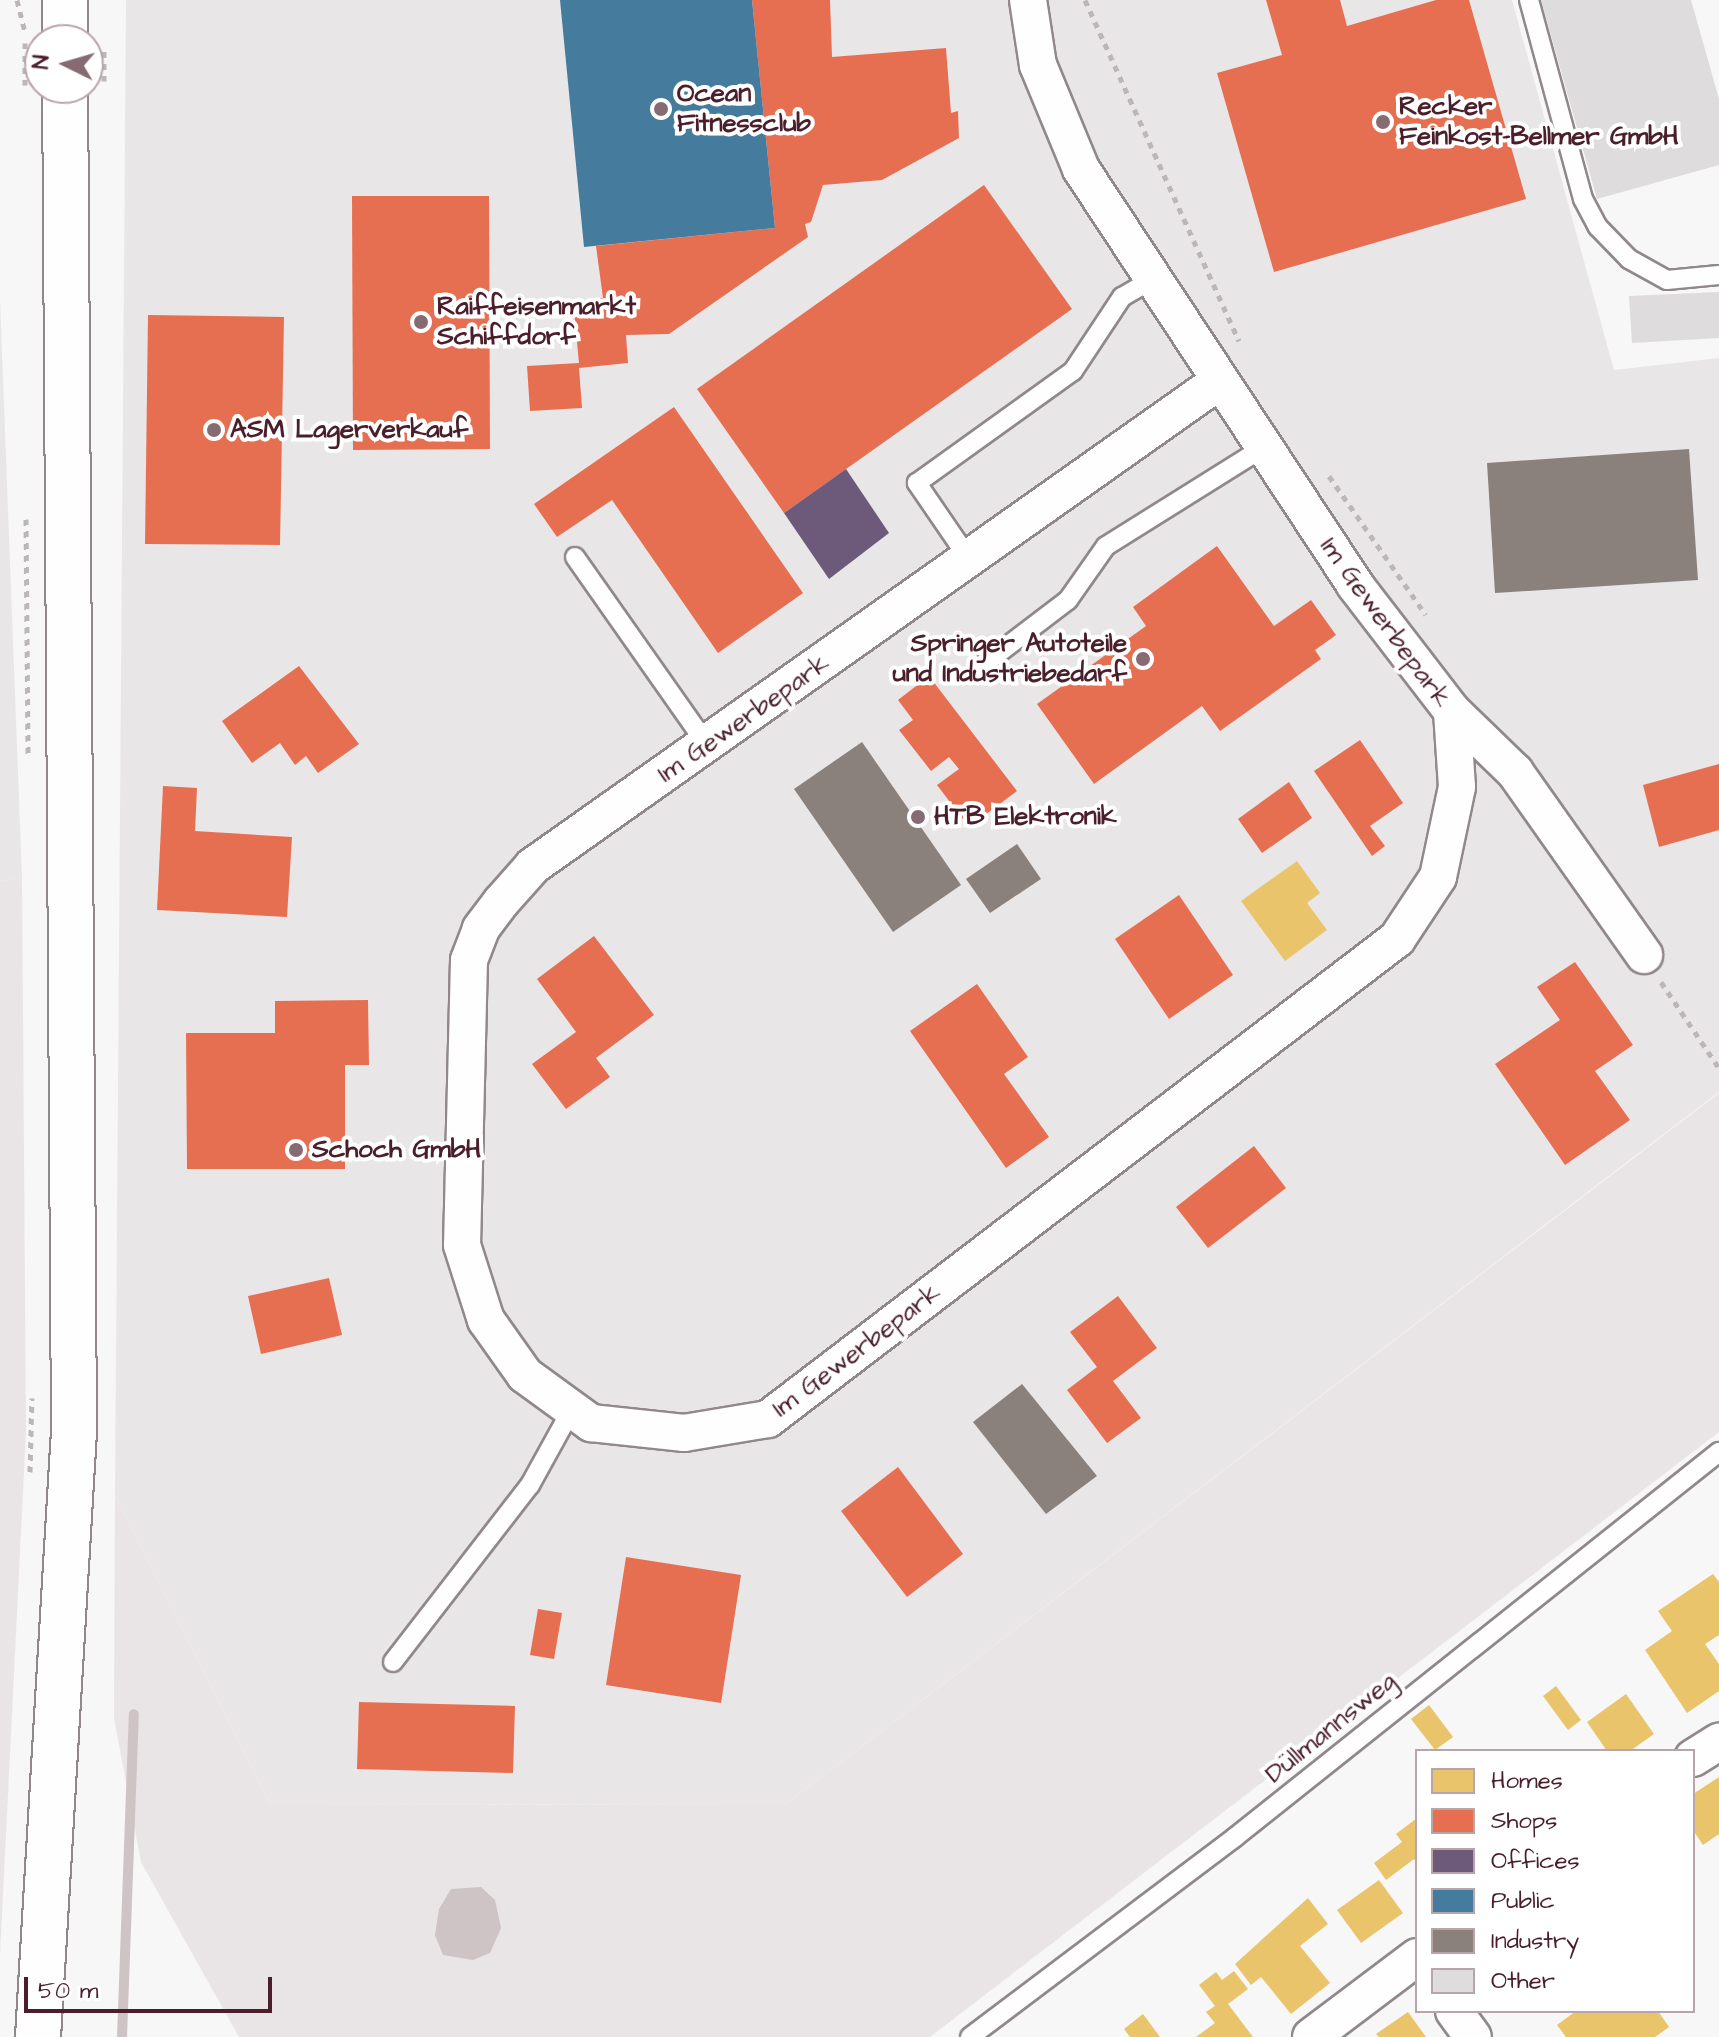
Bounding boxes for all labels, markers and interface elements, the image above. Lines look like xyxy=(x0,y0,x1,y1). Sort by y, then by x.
north arrow xyxy=(24,24,104,104)
text: N xyxy=(26,54,58,70)
place label: Ocean Fitnessclub xyxy=(677,78,811,140)
place label: Recker Feinkost-Bellmer GmbH xyxy=(1399,91,1679,152)
marker: Ocean Fitnessclub xyxy=(652,100,670,118)
marker: Recker Feinkost-Bellmer GmbH xyxy=(1374,113,1392,131)
place label: Raiffeisenmarkt Schiffdorf xyxy=(437,291,636,352)
marker: Raiffeisenmarkt Schiffdorf xyxy=(412,313,430,331)
place label: ASM Lagerverkauf xyxy=(230,414,468,446)
marker: ASM Lagerverkauf xyxy=(205,421,223,439)
street label: Im Gewerbepark xyxy=(1313,532,1457,714)
place label: Springer Autoteile und Industriebedarf xyxy=(893,628,1127,690)
street label: Im Gewerbepark xyxy=(652,648,836,790)
marker: Springer Autoteile und Industriebedarf xyxy=(1134,650,1152,668)
place label: HTB Elektronik xyxy=(934,801,1117,833)
marker: HTB Elektronik xyxy=(909,808,927,826)
place label: Schoch GmbH xyxy=(312,1134,481,1166)
marker: Schoch GmbH xyxy=(287,1141,305,1159)
street label: Im Gewerbepark xyxy=(767,1278,947,1424)
street label: Düllmannsweg xyxy=(1259,1666,1403,1790)
legend xyxy=(1415,1749,1695,2013)
text: Homes xyxy=(1491,1764,1563,1798)
text: Shops xyxy=(1491,1804,1557,1838)
text: Offices xyxy=(1491,1844,1579,1878)
text: Public xyxy=(1491,1884,1555,1918)
text: Industry xyxy=(1491,1924,1579,1958)
scale bar xyxy=(28,1961,276,2011)
text: Other xyxy=(1491,1964,1555,1998)
text: 50 m xyxy=(38,1974,98,2008)

